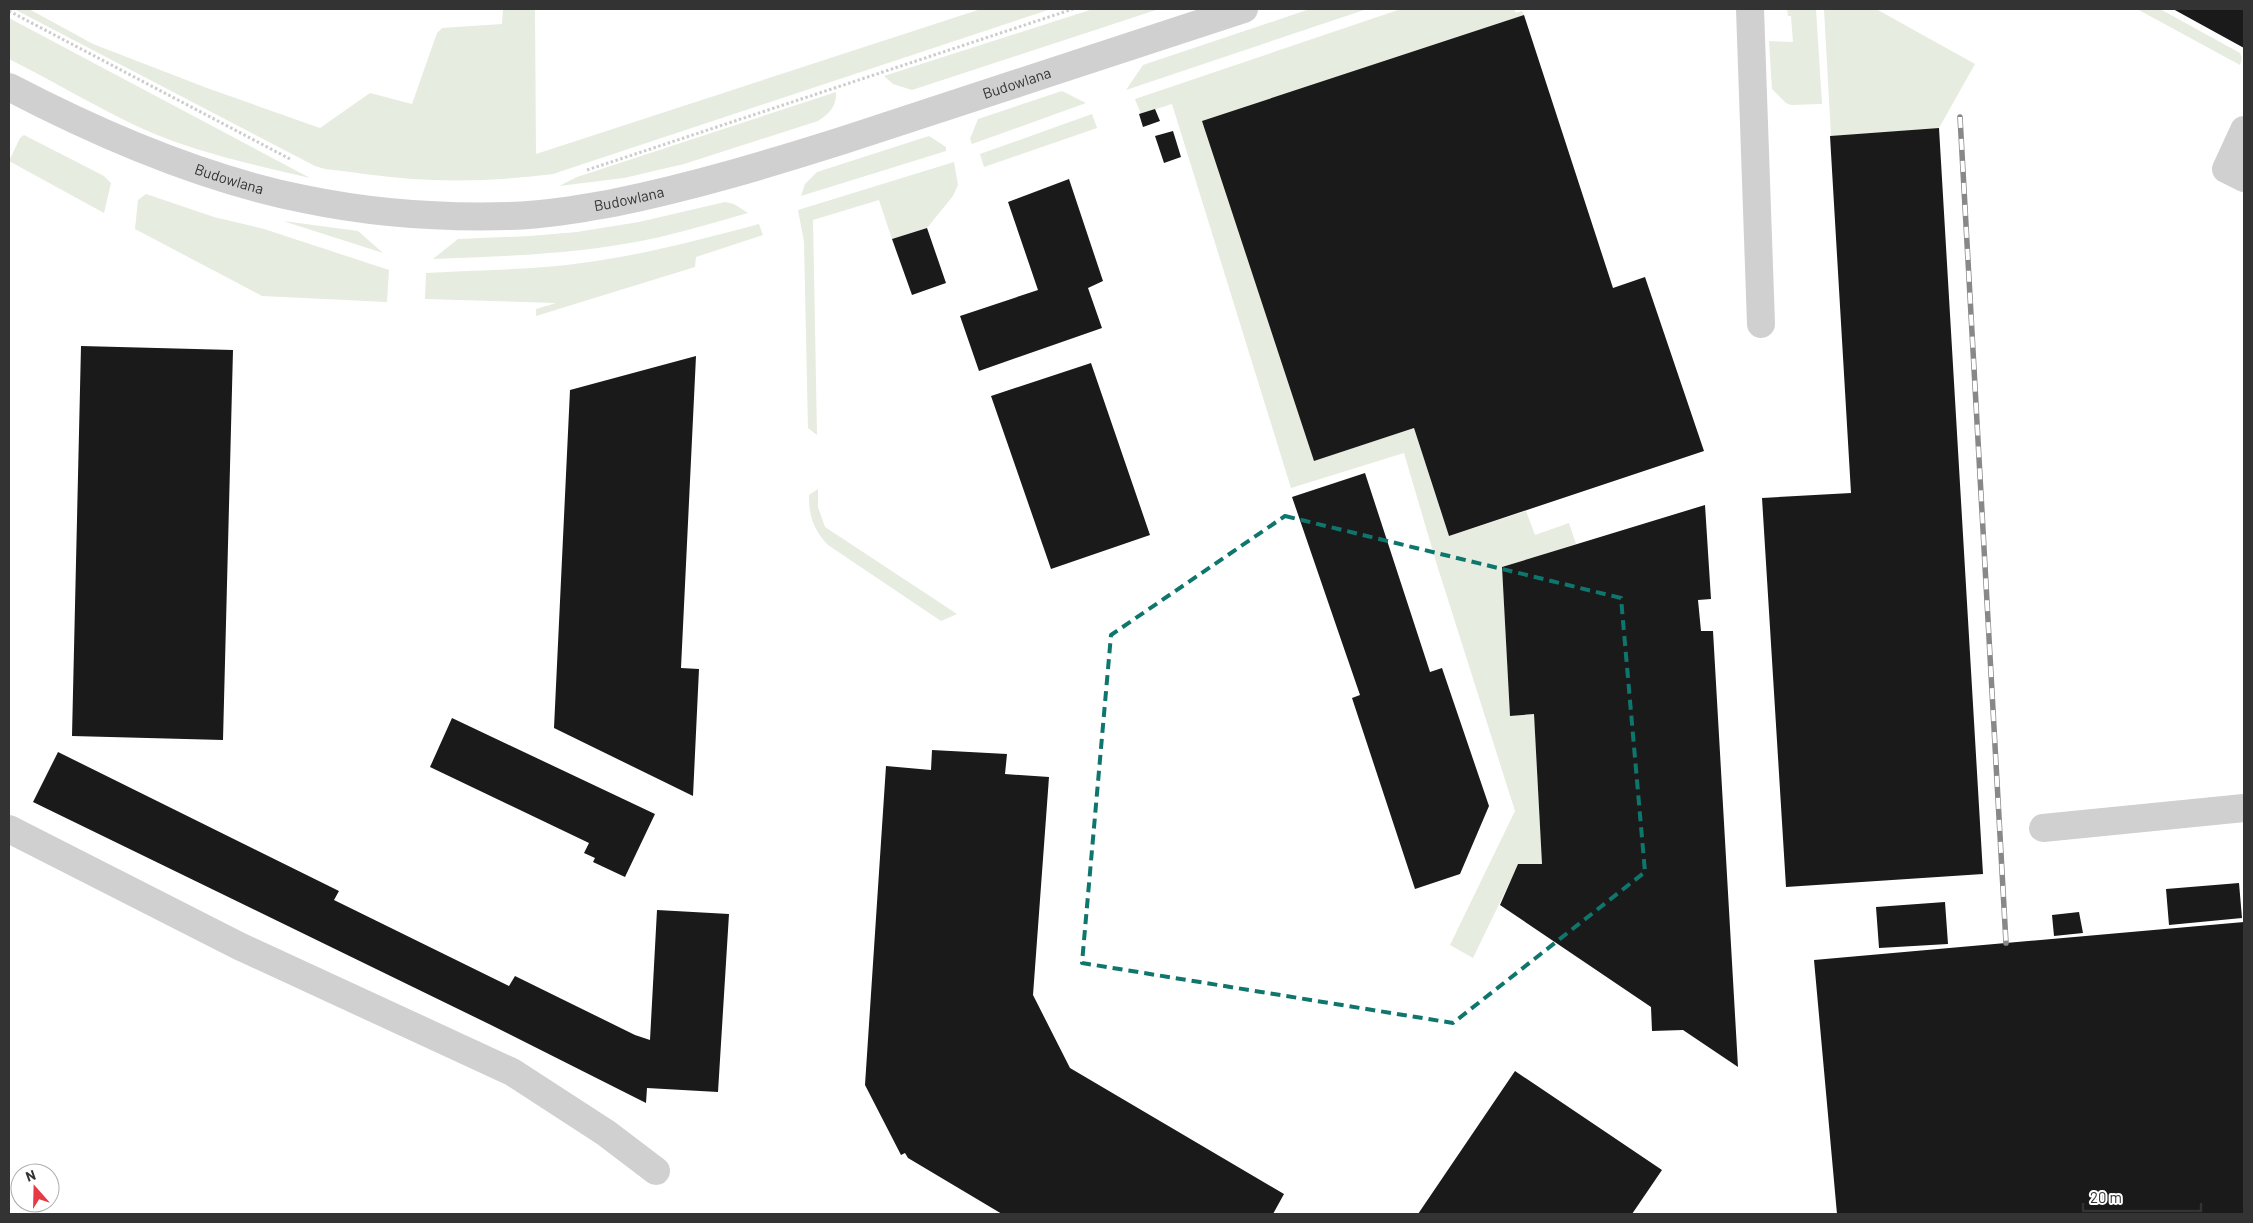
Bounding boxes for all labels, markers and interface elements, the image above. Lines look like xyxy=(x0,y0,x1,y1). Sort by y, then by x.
street label: Budowlana xyxy=(980,63,1053,102)
street label: Budowlana xyxy=(193,159,266,197)
street label: Budowlana xyxy=(592,182,666,214)
north arrow xyxy=(10,1163,60,1213)
text: N xyxy=(23,1166,38,1185)
scale bar xyxy=(2083,1180,2200,1212)
text: 20 m xyxy=(2090,1188,2122,1206)

